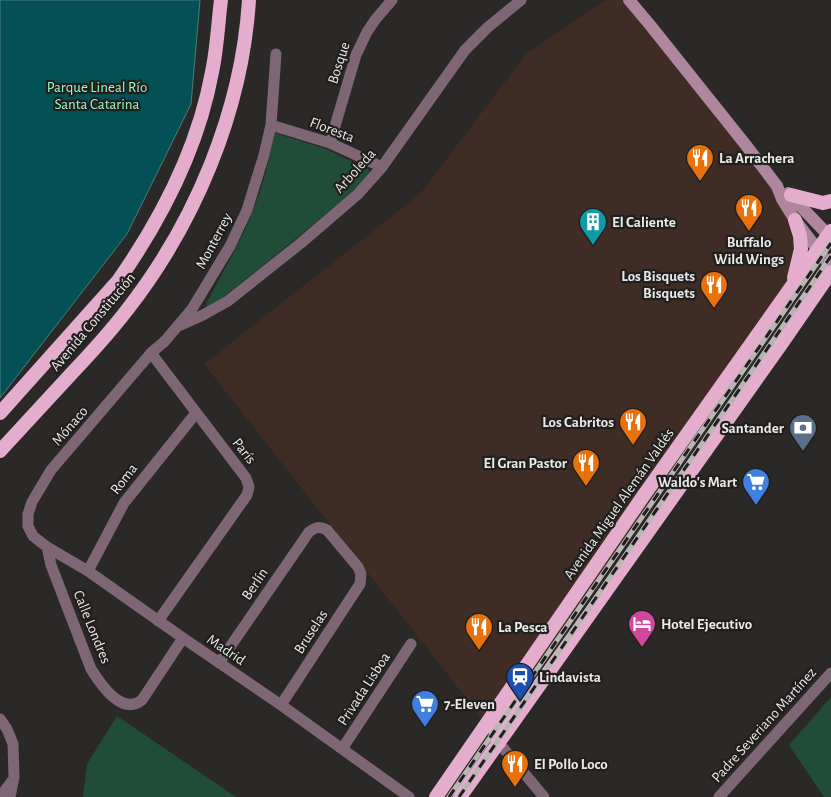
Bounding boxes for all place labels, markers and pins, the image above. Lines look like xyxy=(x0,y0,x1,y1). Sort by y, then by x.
restaurant icon: La Arrachera xyxy=(685,143,715,182)
place label: La Arrachera xyxy=(719,151,794,166)
restaurant icon: Buffalo Wild Wings xyxy=(734,193,764,232)
building icon: El Caliente xyxy=(578,207,608,246)
place label: El Caliente xyxy=(612,215,676,230)
place label: Buffalo Wild Wings xyxy=(714,235,784,267)
place label: Los Bisquets Bisquets xyxy=(621,269,695,301)
restaurant icon: Los Bisquets Bisquets xyxy=(699,270,729,309)
restaurant icon: Los Cabritos xyxy=(618,407,648,446)
bank icon: Santander xyxy=(788,413,818,452)
place label: Los Cabritos xyxy=(542,415,614,430)
place label: Santander xyxy=(721,421,785,436)
restaurant icon: El Gran Pastor xyxy=(571,448,601,487)
place label: El Gran Pastor xyxy=(484,456,568,471)
supermarket icon: Waldo's Mart xyxy=(741,467,771,506)
place label: Waldo's Mart xyxy=(658,475,737,490)
hotel icon: Hotel Ejecutivo xyxy=(627,609,657,648)
restaurant icon: La Pesca xyxy=(464,612,494,651)
place label: Hotel Ejecutivo xyxy=(661,617,752,632)
place label: La Pesca xyxy=(498,620,548,635)
station icon: Lindavista xyxy=(505,662,535,701)
place label: Lindavista xyxy=(539,670,601,685)
supermarket icon: 7-Eleven xyxy=(410,689,440,728)
place label: 7-Eleven xyxy=(444,697,495,712)
restaurant icon: El Pollo Loco xyxy=(500,749,530,788)
place label: El Pollo Loco xyxy=(534,757,608,772)

